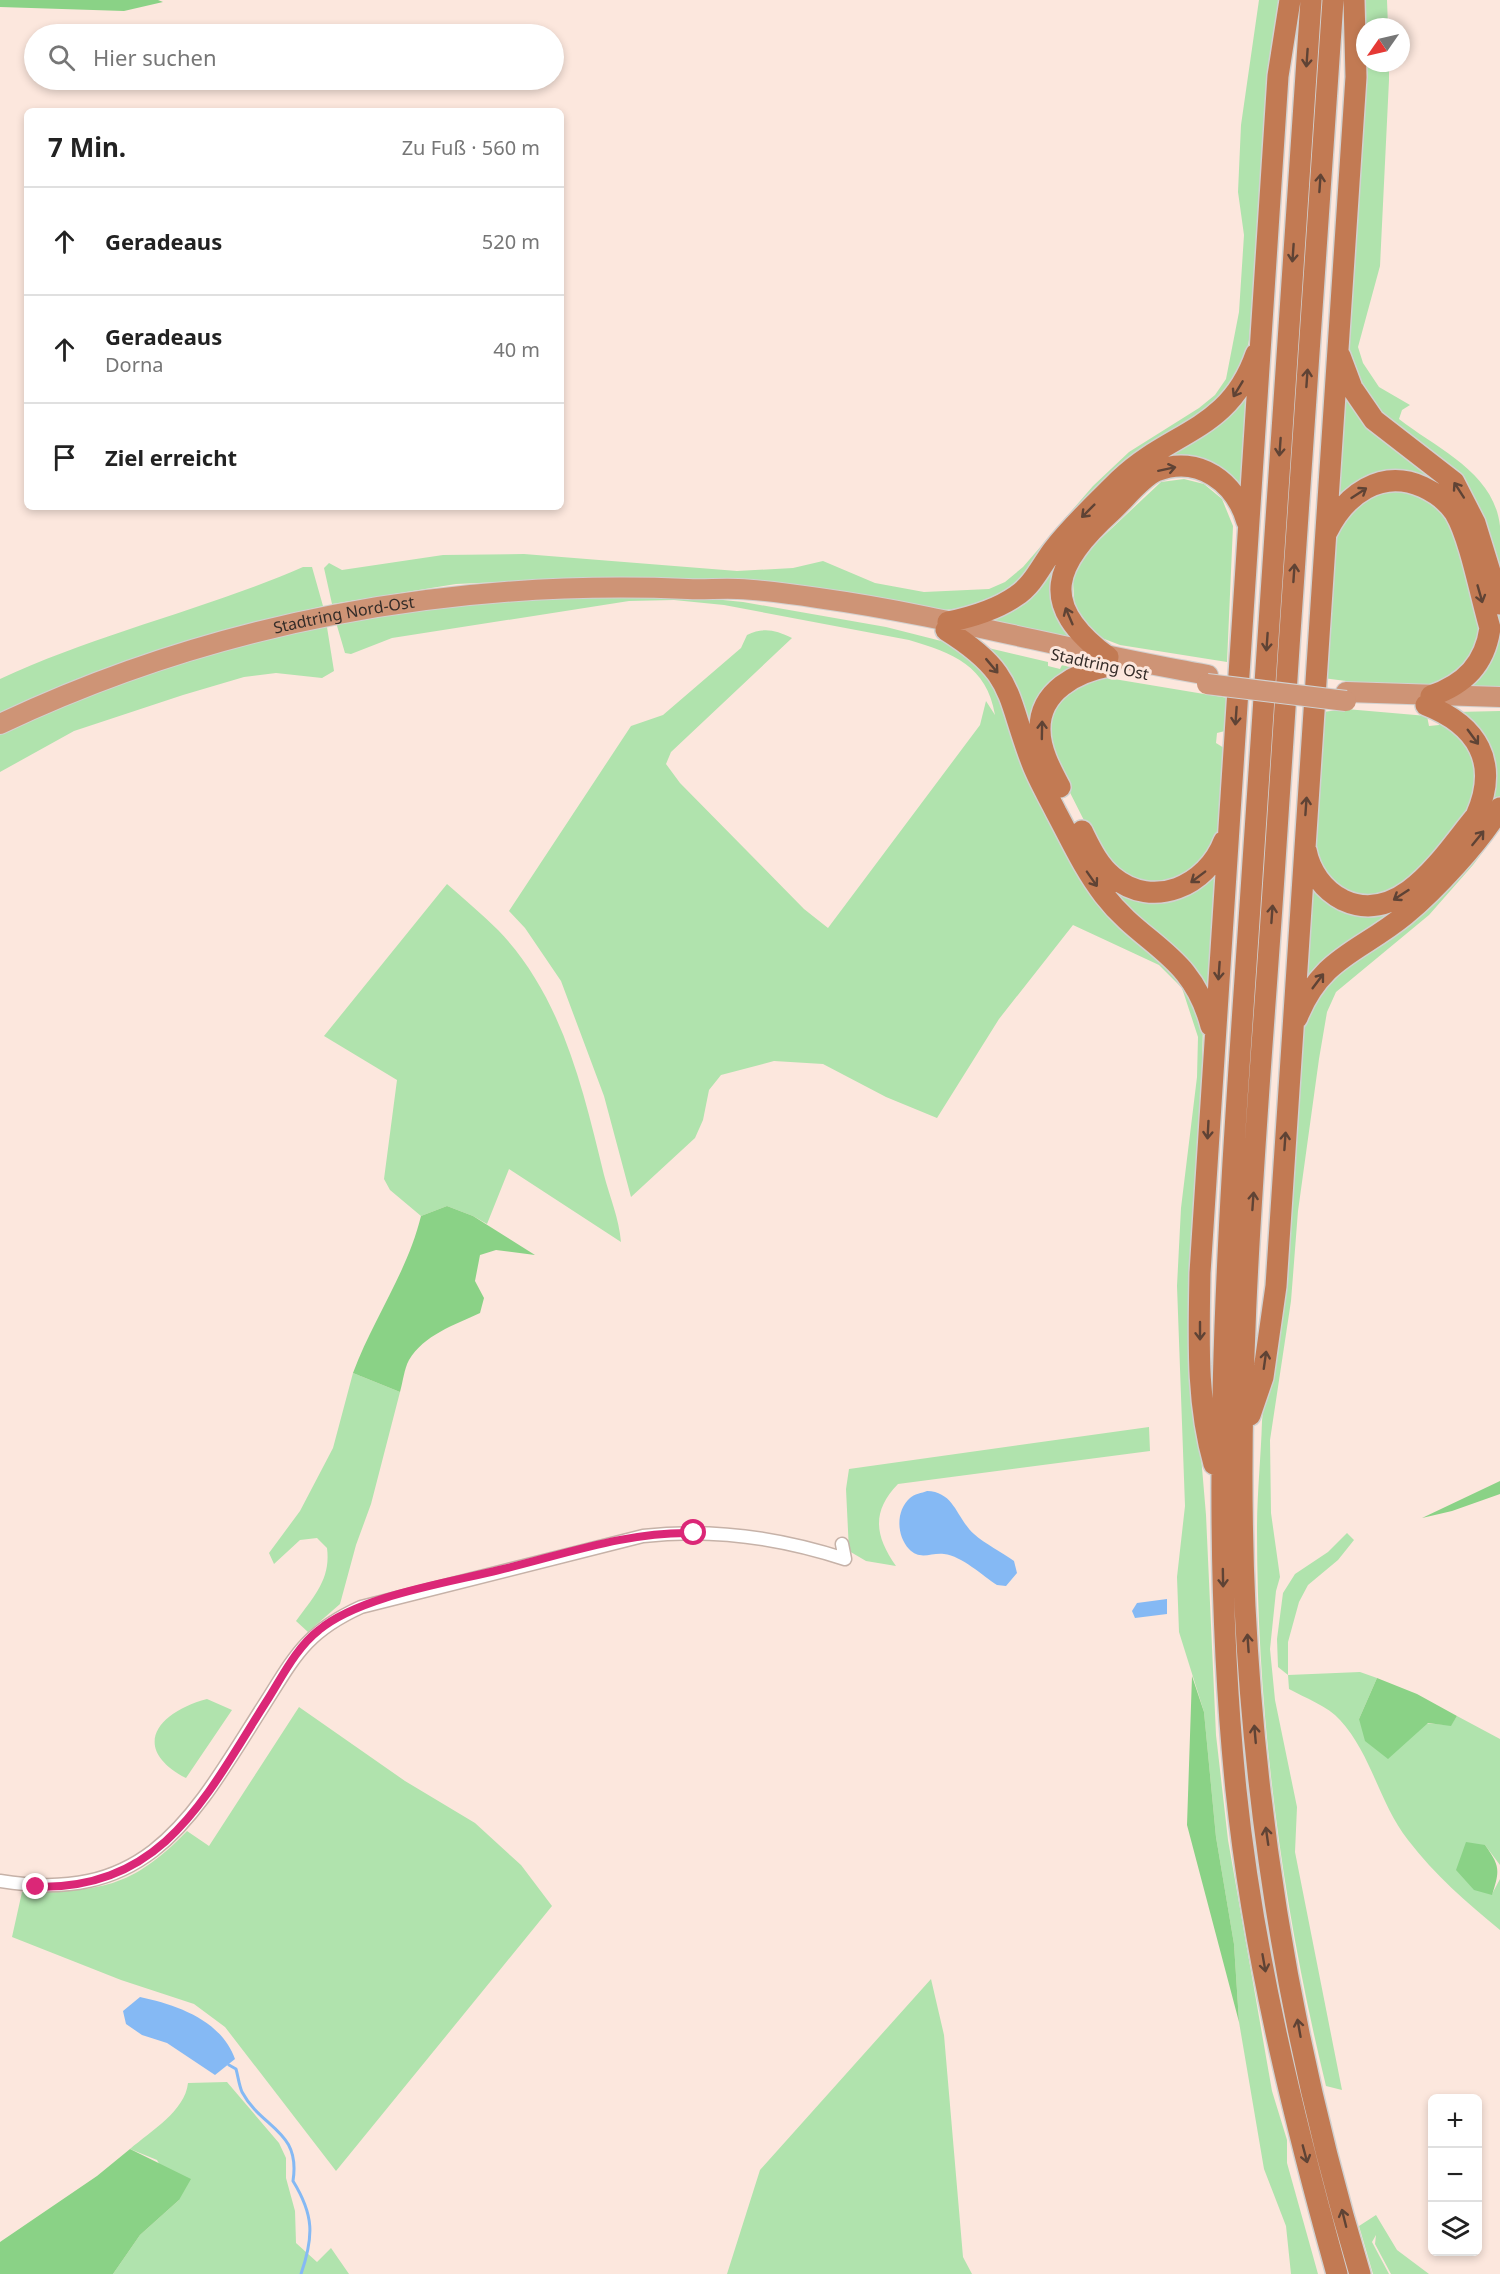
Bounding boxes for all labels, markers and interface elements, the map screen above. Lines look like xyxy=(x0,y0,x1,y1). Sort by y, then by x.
north arrow xyxy=(1356,18,1410,72)
search box xyxy=(24,24,564,90)
icon: search xyxy=(45,41,78,74)
text: Hier suchen xyxy=(93,42,217,72)
one-way arrow xyxy=(1301,48,1312,68)
text: 7 Min. xyxy=(48,129,126,165)
text: Zu Fuß · 560 m xyxy=(402,134,540,161)
one-way arrow xyxy=(1314,174,1325,194)
icon: ahead xyxy=(48,225,81,258)
text: Geradeaus xyxy=(105,226,222,256)
text: 520 m xyxy=(482,228,540,255)
one-way arrow xyxy=(1287,242,1298,262)
text: Geradeaus xyxy=(105,321,222,351)
icon: ahead xyxy=(48,333,81,366)
text: 40 m xyxy=(493,336,540,363)
text: Dorna xyxy=(105,351,164,378)
one-way arrow xyxy=(1302,369,1313,389)
one-way arrow xyxy=(1232,380,1244,397)
one-way arrow xyxy=(1275,437,1286,457)
icon: arrive xyxy=(48,441,81,474)
text: Ziel erreicht xyxy=(105,442,237,472)
one-way arrow xyxy=(1156,463,1176,474)
one-way arrow xyxy=(1453,483,1465,499)
one-way arrow xyxy=(1350,486,1367,498)
one-way arrow xyxy=(1081,503,1096,518)
one-way arrow xyxy=(1289,563,1300,583)
one-way arrow xyxy=(1475,584,1486,603)
street label: Stadtring Nord-Ost xyxy=(271,591,416,639)
one-way arrow xyxy=(1063,607,1074,625)
one-way arrow xyxy=(1262,632,1273,651)
street label: Stadtring Ost xyxy=(1049,643,1151,685)
one-way arrow xyxy=(985,658,998,674)
one-way arrow xyxy=(1231,706,1242,726)
one-way arrow xyxy=(1036,721,1047,741)
one-way arrow xyxy=(1467,728,1479,744)
one-way arrow xyxy=(1301,797,1312,817)
one-way arrow xyxy=(1471,830,1484,846)
one-way arrow xyxy=(1086,870,1098,886)
one-way arrow xyxy=(1190,871,1206,884)
one-way arrow xyxy=(1393,889,1410,902)
one-way arrow xyxy=(1266,904,1277,924)
one-way arrow xyxy=(1213,961,1224,981)
one-way arrow xyxy=(1312,973,1324,989)
one-way arrow xyxy=(1203,1120,1214,1140)
one-way arrow xyxy=(1279,1132,1290,1152)
one-way arrow xyxy=(1248,1192,1259,1212)
one-way arrow xyxy=(1194,1321,1206,1341)
one-way arrow xyxy=(1260,1350,1271,1370)
route start xyxy=(680,1519,706,1545)
one-way arrow xyxy=(1217,1568,1229,1588)
one-way arrow xyxy=(1242,1633,1253,1653)
one-way arrow xyxy=(1249,1724,1260,1744)
one-way arrow xyxy=(1261,1826,1272,1846)
route end xyxy=(22,1873,48,1899)
one-way arrow xyxy=(1259,1953,1270,1972)
one-way arrow xyxy=(1293,2019,1304,2038)
map controls xyxy=(1428,2094,1482,2256)
button: + xyxy=(1428,2094,1482,2148)
one-way arrow xyxy=(1300,2144,1311,2163)
button: − xyxy=(1428,2148,1482,2202)
button: layers xyxy=(1428,2202,1482,2256)
one-way arrow xyxy=(1338,2208,1350,2227)

